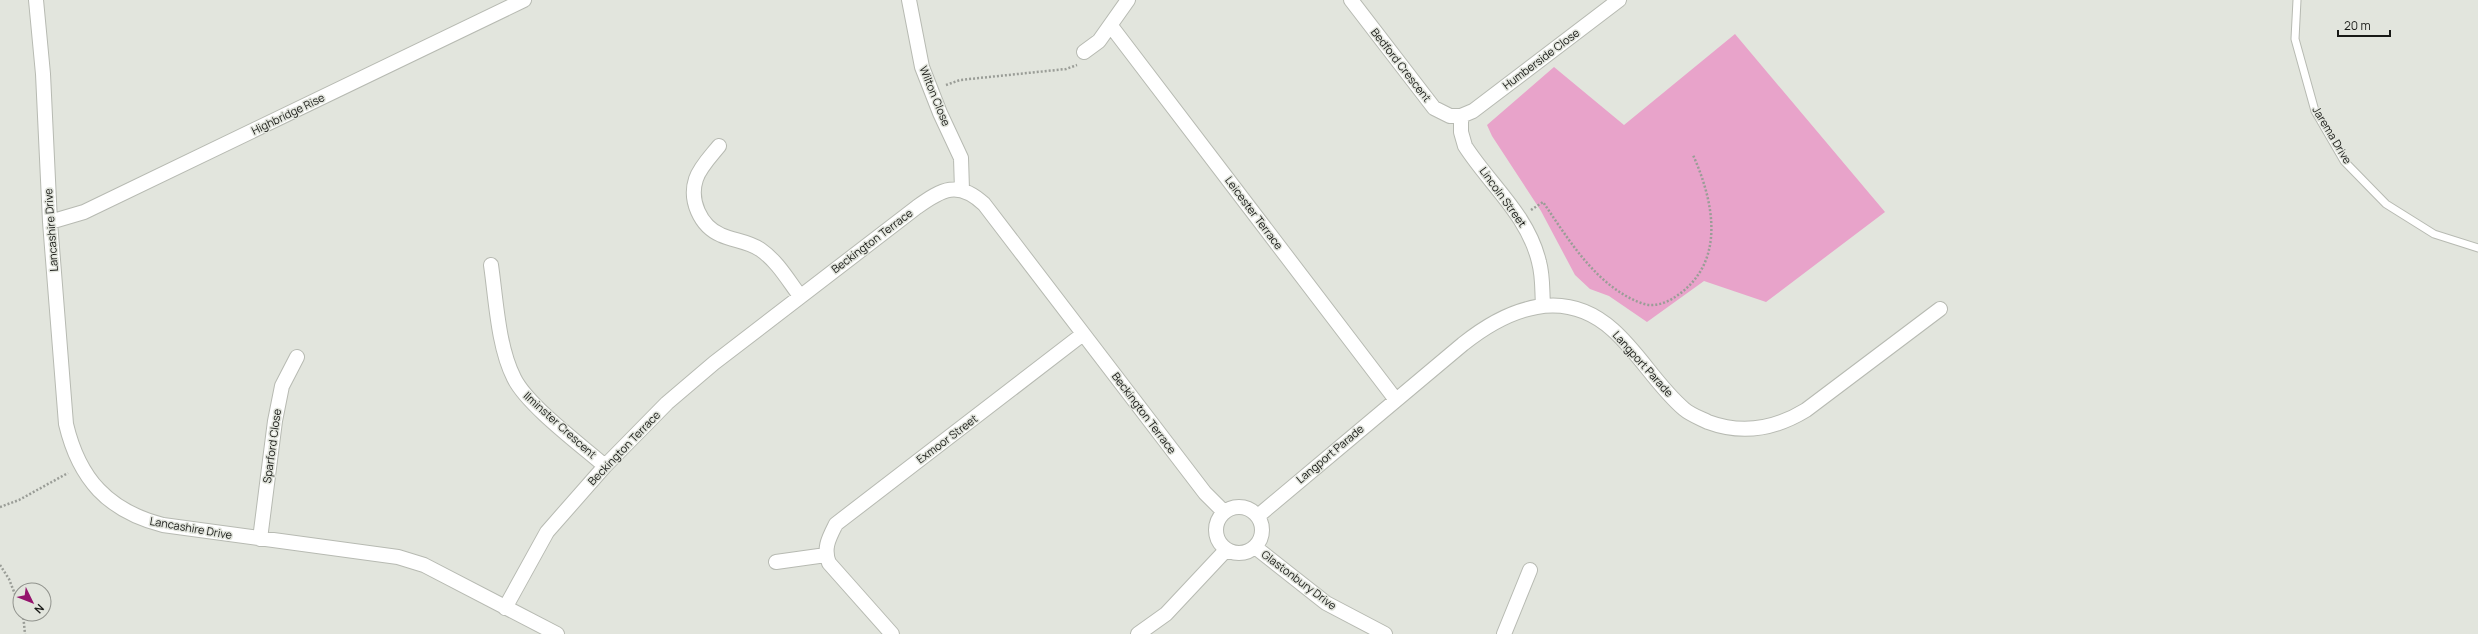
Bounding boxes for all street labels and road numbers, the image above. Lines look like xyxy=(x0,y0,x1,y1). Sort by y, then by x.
street label: Humberside Close xyxy=(1499,24,1583,92)
street label: Bedford Crescent xyxy=(1368,25,1435,105)
street label: Wilton Close xyxy=(917,63,955,129)
street label: Highbridge Rise xyxy=(249,89,327,138)
street label: Jarema Drive xyxy=(2309,103,2356,167)
street label: Lincoln Street xyxy=(1477,164,1530,230)
street label: Leicester Terrace xyxy=(1222,173,1287,253)
street label: Lancashire Drive xyxy=(40,187,61,272)
street label: Beckington Terrace xyxy=(828,205,916,276)
street label: Langport Parade xyxy=(1610,328,1677,400)
street label: Beckington Terrace xyxy=(1109,369,1180,457)
street label: Ilminster Crescent xyxy=(521,388,600,461)
street label: Sparford Close xyxy=(259,407,284,484)
street label: Beckington Terrace xyxy=(584,407,663,488)
street label: Exmoor Street xyxy=(913,411,980,467)
street label: Langport Parade xyxy=(1293,421,1367,486)
street label: Lancashire Drive xyxy=(149,513,234,542)
street label: Glastonbury Drive xyxy=(1259,546,1340,613)

